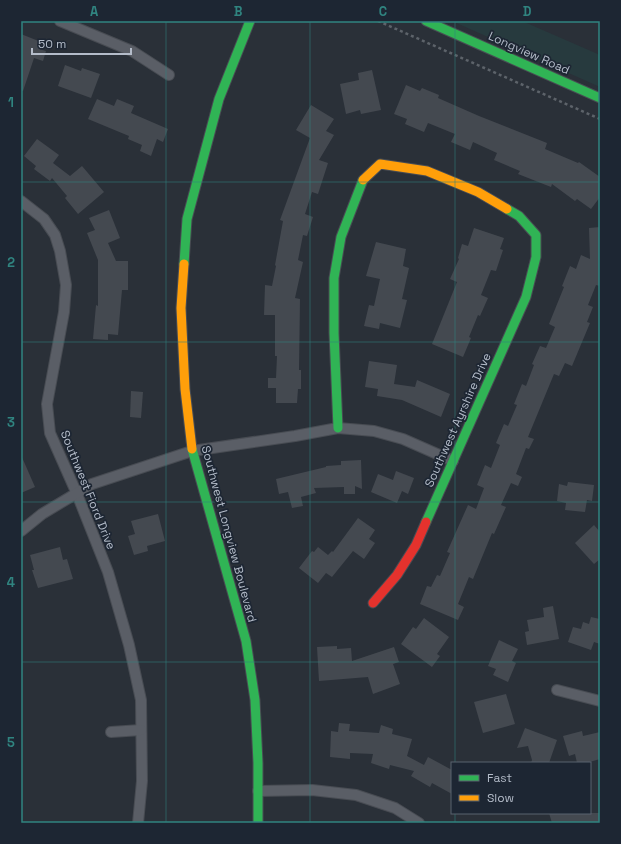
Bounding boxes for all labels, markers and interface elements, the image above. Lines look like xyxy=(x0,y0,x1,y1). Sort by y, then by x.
text: A xyxy=(90,3,99,20)
text: B xyxy=(234,3,243,20)
text: C xyxy=(379,3,387,20)
text: D xyxy=(523,3,532,20)
street label: Longview Road xyxy=(486,28,572,78)
scale bar xyxy=(32,30,131,56)
text: 50 m xyxy=(38,36,66,52)
text: 1 xyxy=(8,94,14,111)
text: 2 xyxy=(7,254,15,271)
street label: Southwest Ayrshire Drive xyxy=(421,350,495,490)
text: 3 xyxy=(7,414,15,431)
street label: Southwest Fiord Drive xyxy=(57,428,119,552)
street label: Southwest Longview Boulevard xyxy=(198,444,260,624)
text: 4 xyxy=(7,574,15,591)
text: 5 xyxy=(7,734,15,751)
legend xyxy=(451,762,591,814)
text: Fast xyxy=(487,770,512,786)
text: Slow xyxy=(487,790,514,806)

